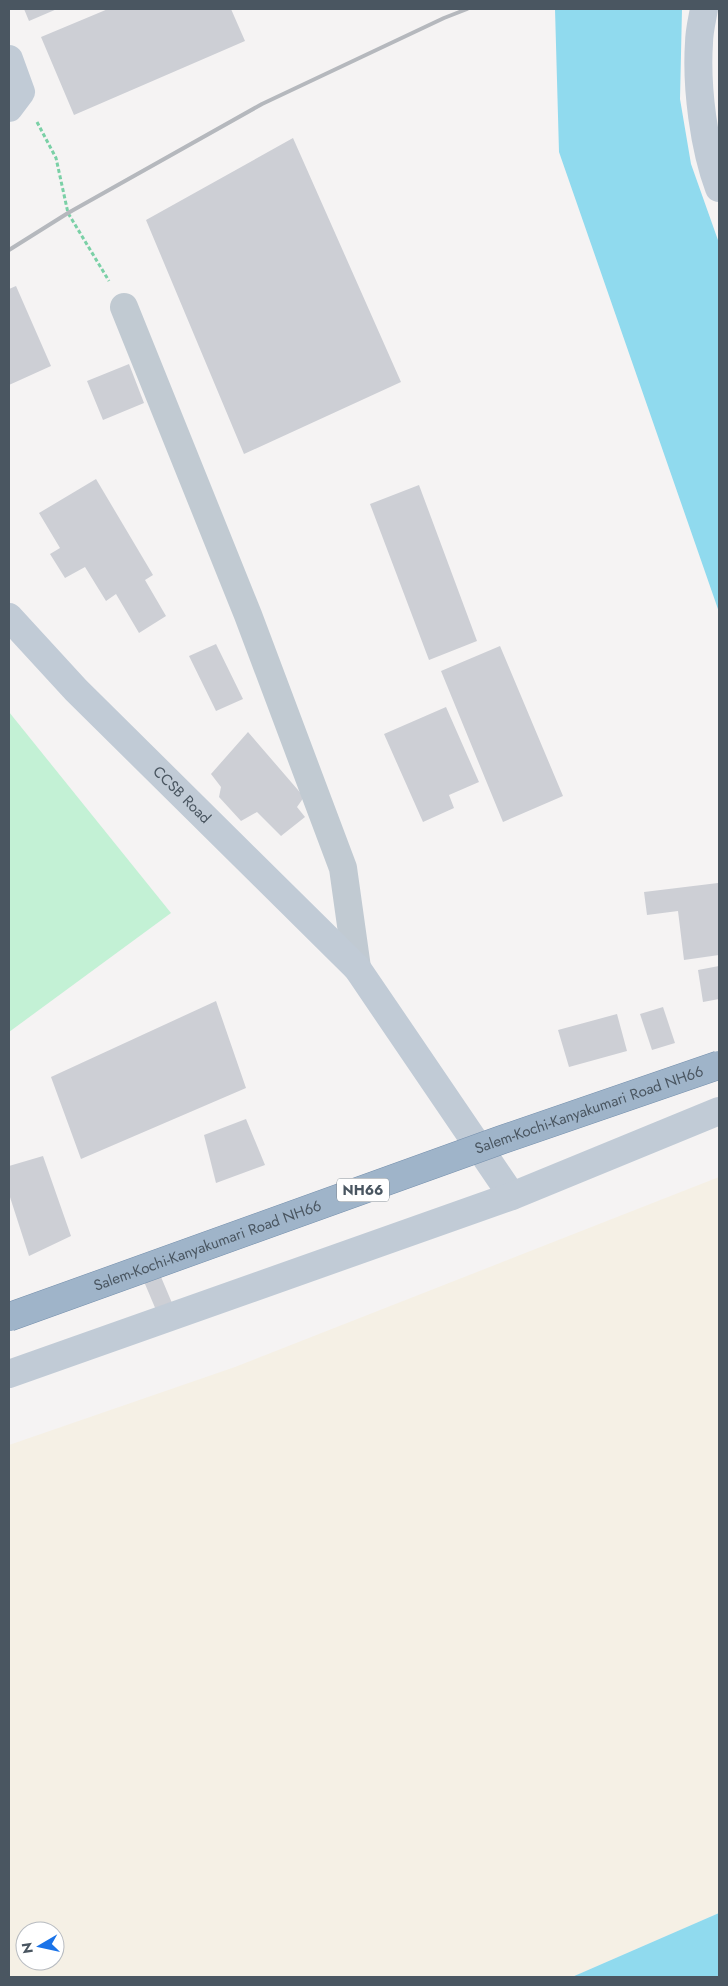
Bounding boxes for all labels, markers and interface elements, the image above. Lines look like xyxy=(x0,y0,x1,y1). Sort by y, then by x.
street label: CCSB Road xyxy=(148,761,216,829)
street label: Salem-Kochi-Kanyakumari Road NH66 xyxy=(472,1060,706,1160)
road number: NH66 xyxy=(337,1178,389,1202)
street label: Salem-Kochi-Kanyakumari Road NH66 xyxy=(91,1194,324,1297)
north arrow xyxy=(15,1921,65,1971)
text: N xyxy=(16,1941,38,1955)

